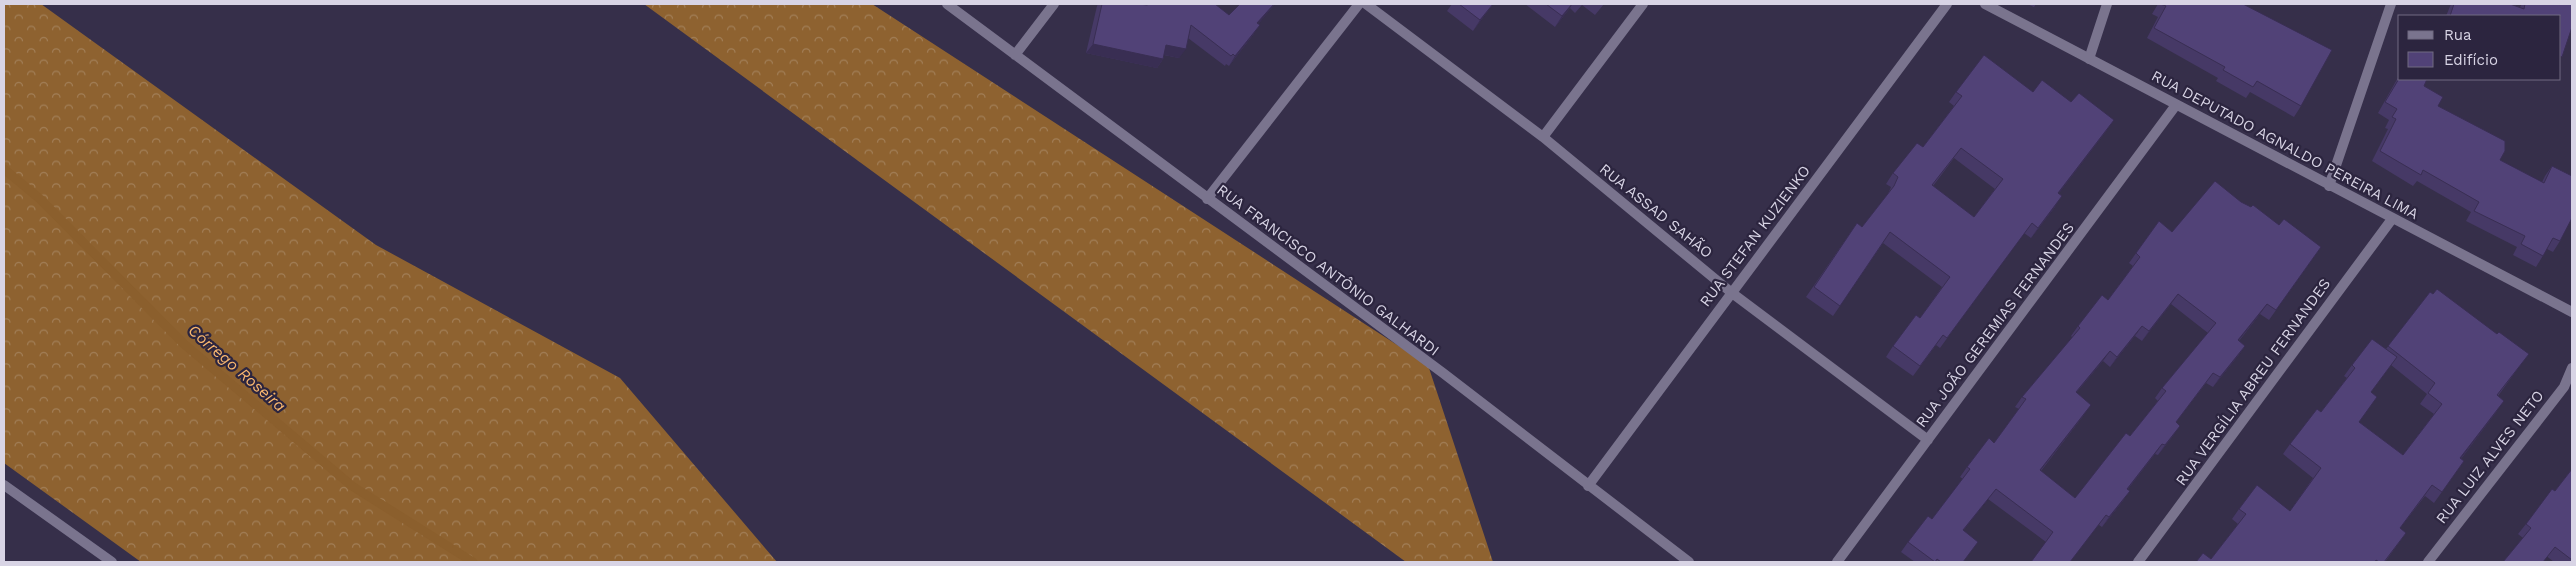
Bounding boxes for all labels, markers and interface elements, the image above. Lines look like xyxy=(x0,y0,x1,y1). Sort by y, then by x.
legend xyxy=(2398,15,2561,80)
text: Rua xyxy=(2444,26,2472,44)
text: Edifício xyxy=(2444,51,2498,69)
street label: RUA DEPUTADO AGNALDO PEREIRA LIMA xyxy=(2148,67,2422,223)
street label: RUA ASSAD SAHÃO xyxy=(1596,160,1716,262)
street label: RUA STEFAN KUZIENKO xyxy=(1696,162,1814,310)
street label: RUA FRANCISCO ANTÔNIO GALHARDI xyxy=(1213,180,1443,360)
street label: RUA JOÃO GEREMIAS FERNANDES xyxy=(1912,219,2078,431)
street label: RUA VERGÍLIA ABREU FERNANDES xyxy=(2172,275,2334,489)
water label: Córrego Roseira xyxy=(184,321,290,416)
street label: RUA LUIZ ALVES NETO xyxy=(2432,387,2548,527)

